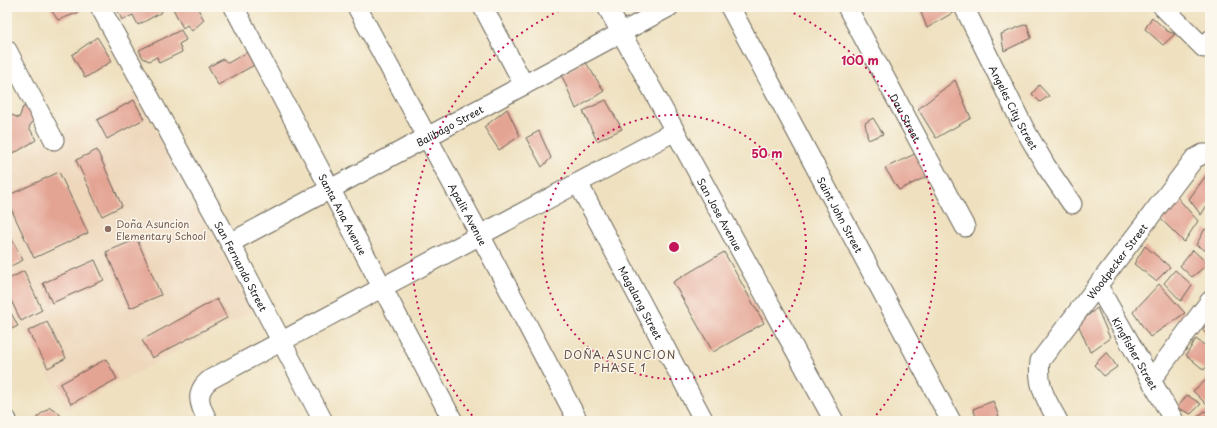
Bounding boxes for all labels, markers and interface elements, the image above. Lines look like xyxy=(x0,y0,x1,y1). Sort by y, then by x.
text: 100 m xyxy=(841,51,879,69)
street label: Angeles City Street xyxy=(986,62,1042,152)
street label: Dau Street xyxy=(887,91,925,144)
street label: Balibago Street xyxy=(413,101,486,149)
text: 50 m xyxy=(751,144,783,162)
street label: Santa Ana Avenue xyxy=(316,171,371,257)
street label: Saint John Street xyxy=(814,174,867,255)
street label: San Jose Avenue xyxy=(694,175,747,253)
street label: Apalit Avenue xyxy=(446,180,491,248)
place label: Doña Asuncion Elementary School xyxy=(116,216,206,243)
street label: San Fernando Street xyxy=(212,218,272,313)
street label: Woodpecker Street xyxy=(1083,220,1150,302)
marker: Doña Asuncion Elementary School xyxy=(103,224,113,234)
centre of rings xyxy=(667,240,681,254)
street label: Magalang Street xyxy=(615,263,667,342)
street label: Kingfisher Street xyxy=(1109,314,1162,392)
district label: DOÑA ASUNCION PHASE 1 xyxy=(564,346,676,376)

